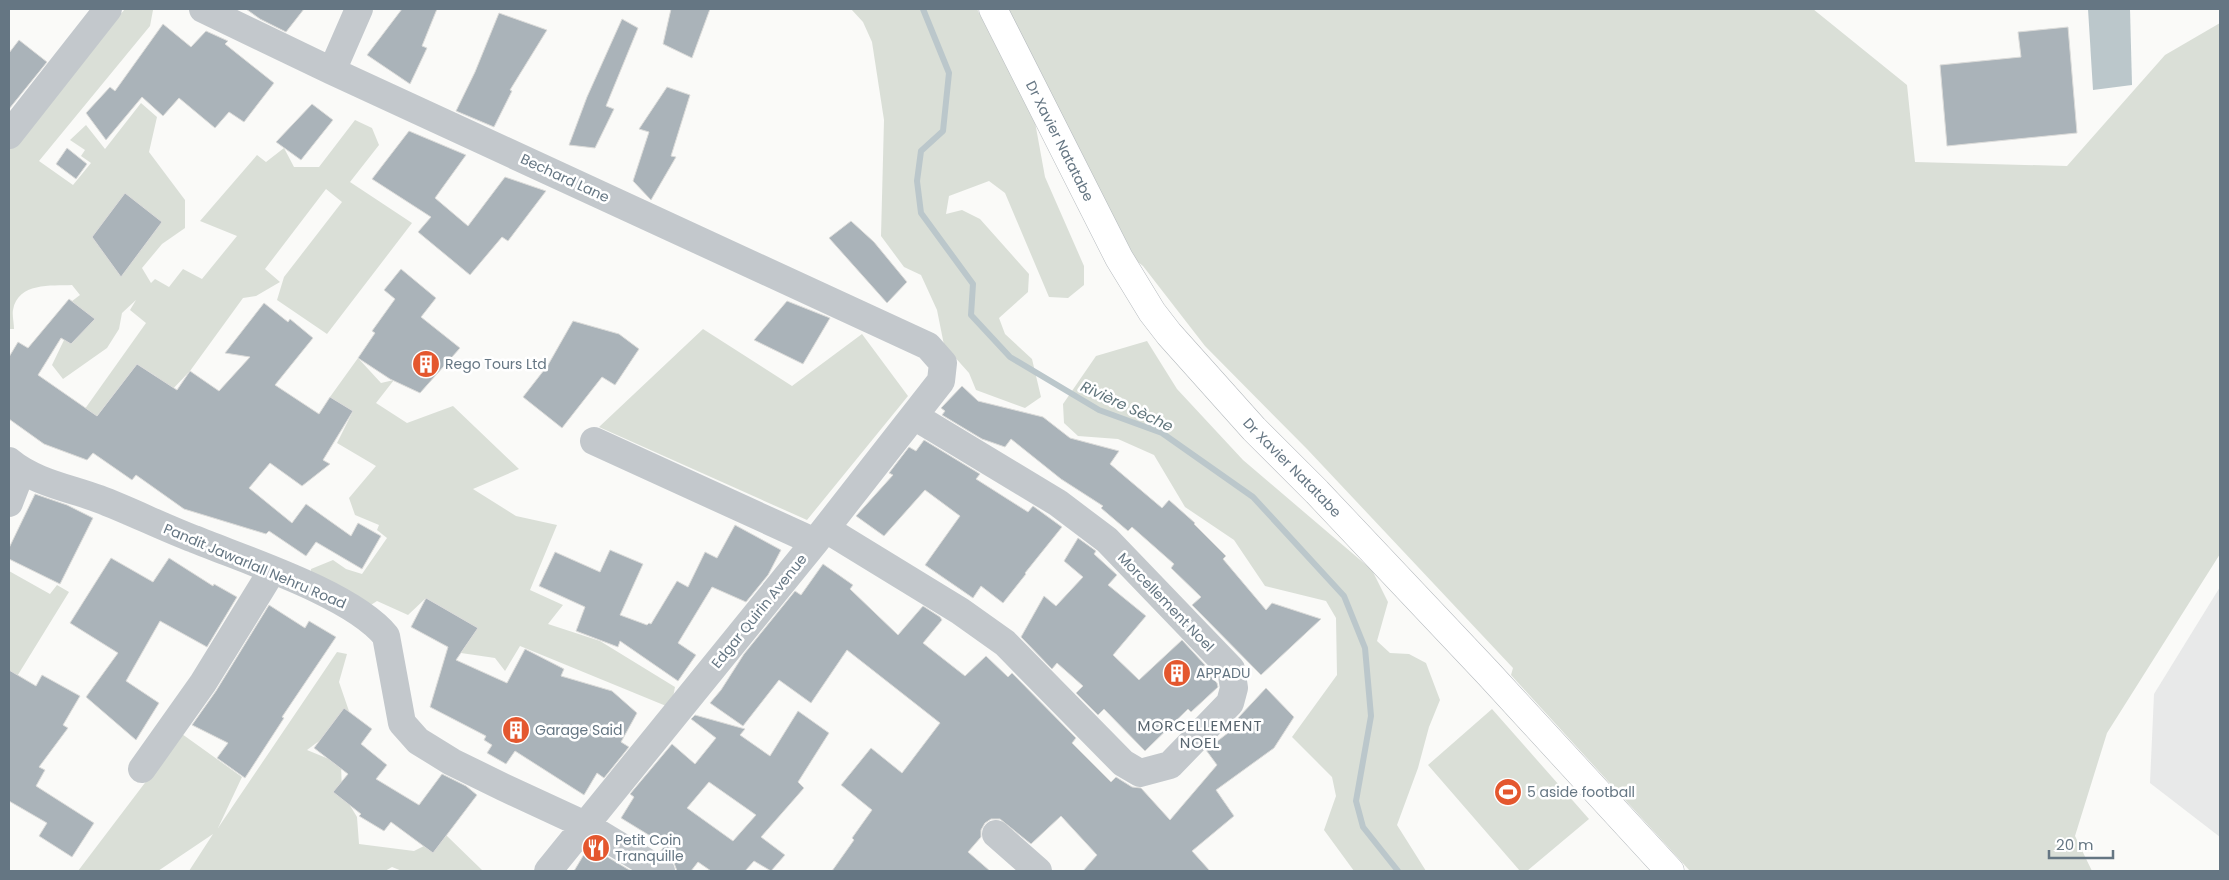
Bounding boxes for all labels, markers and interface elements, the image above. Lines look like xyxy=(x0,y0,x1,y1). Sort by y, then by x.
street label: Dr Xavier Natatabe xyxy=(1021,77,1099,205)
street label: Bechard Lane xyxy=(517,149,613,207)
building icon: Rego Tours Ltd xyxy=(411,349,441,379)
place label: Rego Tours Ltd xyxy=(445,354,547,374)
water label: Rivière Sèche xyxy=(1077,375,1177,437)
street label: Dr Xavier Natatabe xyxy=(1239,413,1346,522)
street label: Pandit Jawarlall Nehru Road xyxy=(161,518,349,614)
street label: Morcellement Noel xyxy=(1113,548,1219,656)
street label: Edgar Quirin Avenue xyxy=(707,549,812,672)
building icon: APPADU xyxy=(1162,658,1192,688)
place label: APPADU xyxy=(1196,663,1250,683)
building icon: Garage Said xyxy=(501,715,531,745)
district label: MORCELLEMENT NOEL xyxy=(1137,715,1263,753)
place label: Garage Said xyxy=(535,720,623,740)
sports icon: 5 aside football xyxy=(1493,777,1523,807)
place label: 5 aside football xyxy=(1527,782,1635,802)
scale bar xyxy=(2049,828,2113,860)
place label: Petit Coin Tranquille xyxy=(615,830,684,866)
restaurant icon: Petit Coin Tranquille xyxy=(581,833,611,863)
text: 20 m xyxy=(2056,834,2094,855)

